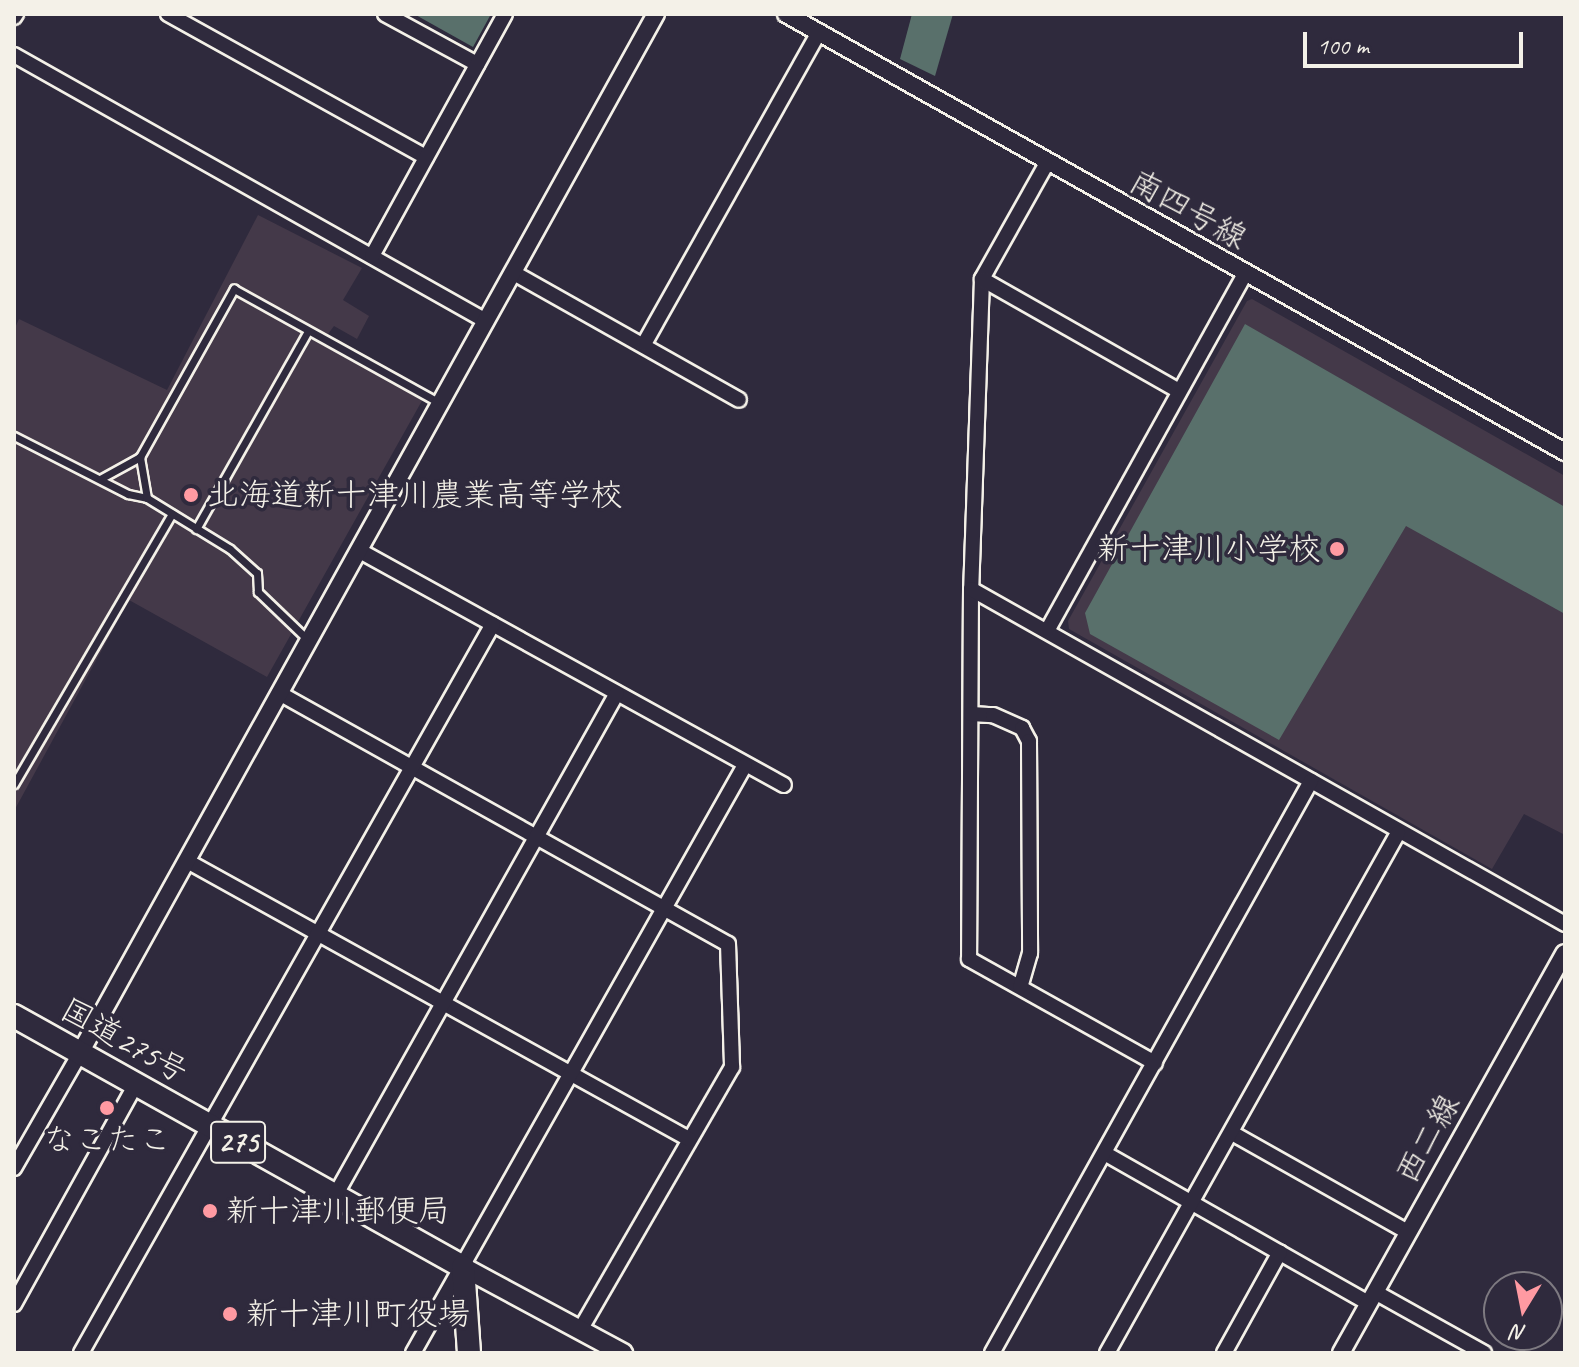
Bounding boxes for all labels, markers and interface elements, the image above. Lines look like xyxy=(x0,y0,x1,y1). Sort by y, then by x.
scale bar xyxy=(1307,16,1527,66)
text: 100 m xyxy=(1317,31,1369,61)
street label: 南四号線 xyxy=(1123,162,1253,258)
place label: 北海道新十津川農業高等学校 xyxy=(207,476,623,514)
marker: 北海道新十津川農業高等学校 xyxy=(182,486,200,504)
place label: 新十津川小学校 xyxy=(1097,530,1321,568)
marker: 新十津川小学校 xyxy=(1328,540,1346,558)
street label: 国道275号 xyxy=(54,990,194,1092)
street label: 西二線 xyxy=(1388,1088,1468,1190)
marker: なこたこ xyxy=(98,1099,116,1117)
road number: 275 xyxy=(210,1116,266,1168)
place label: なこたこ xyxy=(43,1121,171,1159)
place label: 新十津川郵便局 xyxy=(226,1192,450,1230)
marker: 新十津川郵便局 xyxy=(201,1202,219,1220)
north arrow xyxy=(1483,1271,1563,1351)
place label: 新十津川町役場 xyxy=(246,1295,470,1333)
marker: 新十津川町役場 xyxy=(221,1305,239,1323)
text: N xyxy=(1510,1318,1528,1348)

